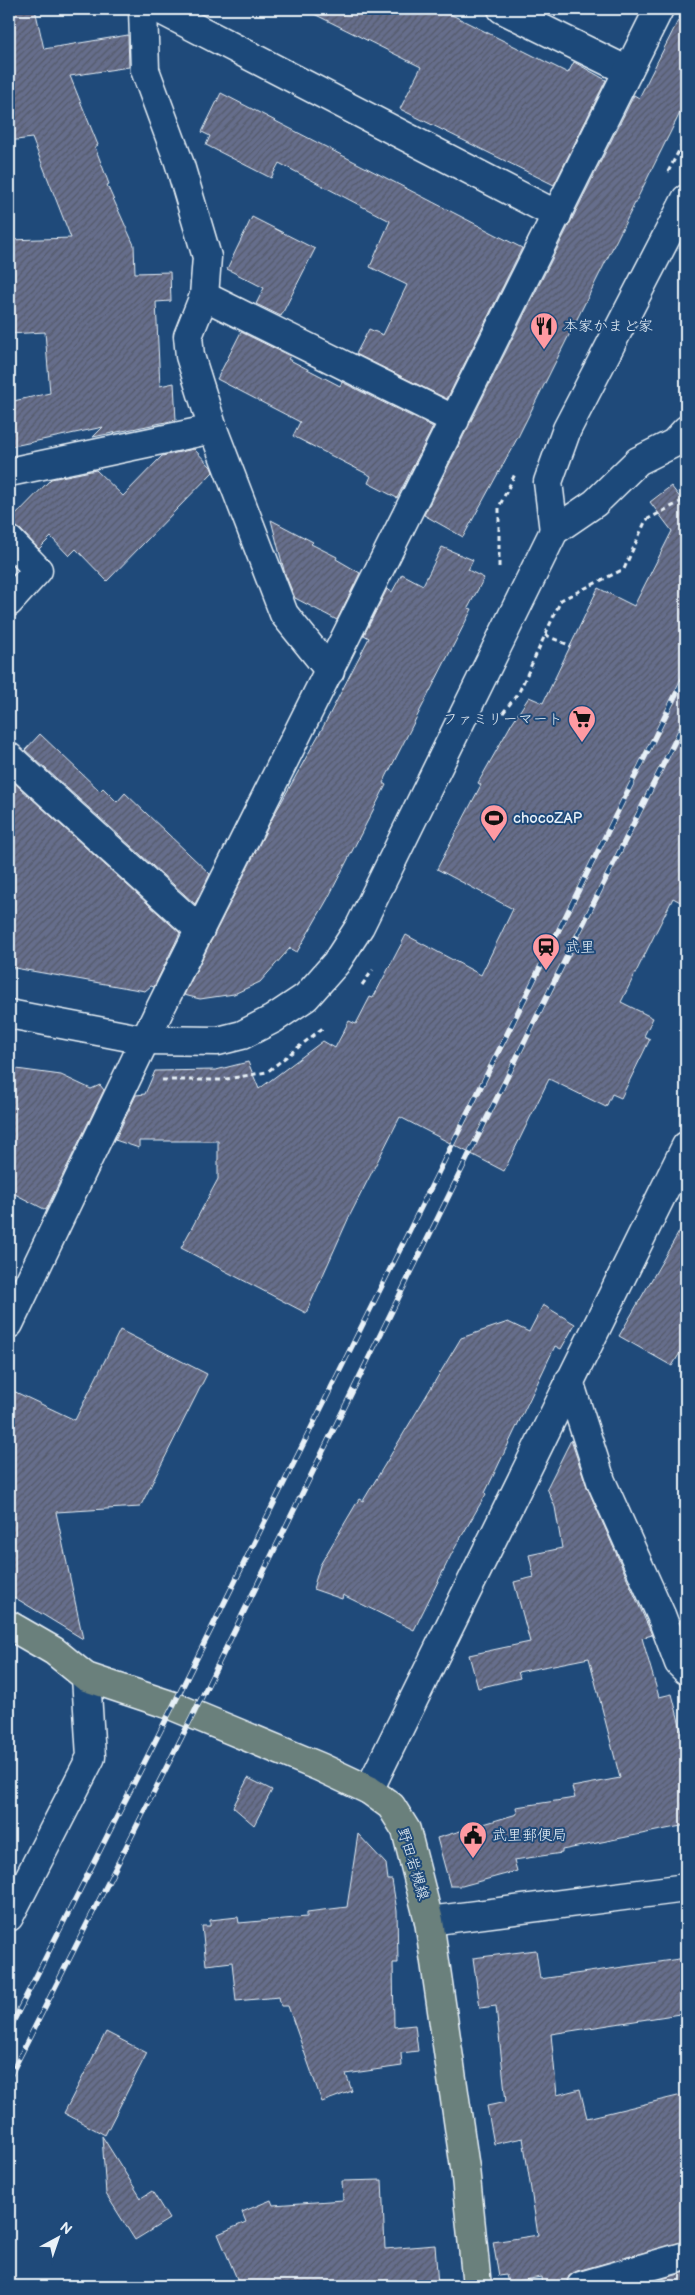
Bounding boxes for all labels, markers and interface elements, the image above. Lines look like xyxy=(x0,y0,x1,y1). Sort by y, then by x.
restaurant icon: 本家かまど家 xyxy=(529,311,559,350)
place label: 本家かまど家 xyxy=(563,317,653,336)
supermarket icon: ファミリーマート xyxy=(567,704,597,743)
place label: ファミリーマート xyxy=(443,710,563,729)
sports icon: chocoZAP xyxy=(479,803,509,842)
place label: chocoZAP xyxy=(513,809,583,828)
station icon: 武里 xyxy=(531,932,561,971)
place label: 武里 xyxy=(565,938,595,957)
public building icon: 武里郵便局 xyxy=(458,1820,488,1859)
street label: 野田岩槻線 xyxy=(393,1825,433,1903)
place label: 武里郵便局 xyxy=(492,1826,567,1845)
north arrow xyxy=(32,2212,82,2262)
text: N xyxy=(57,2219,76,2238)

